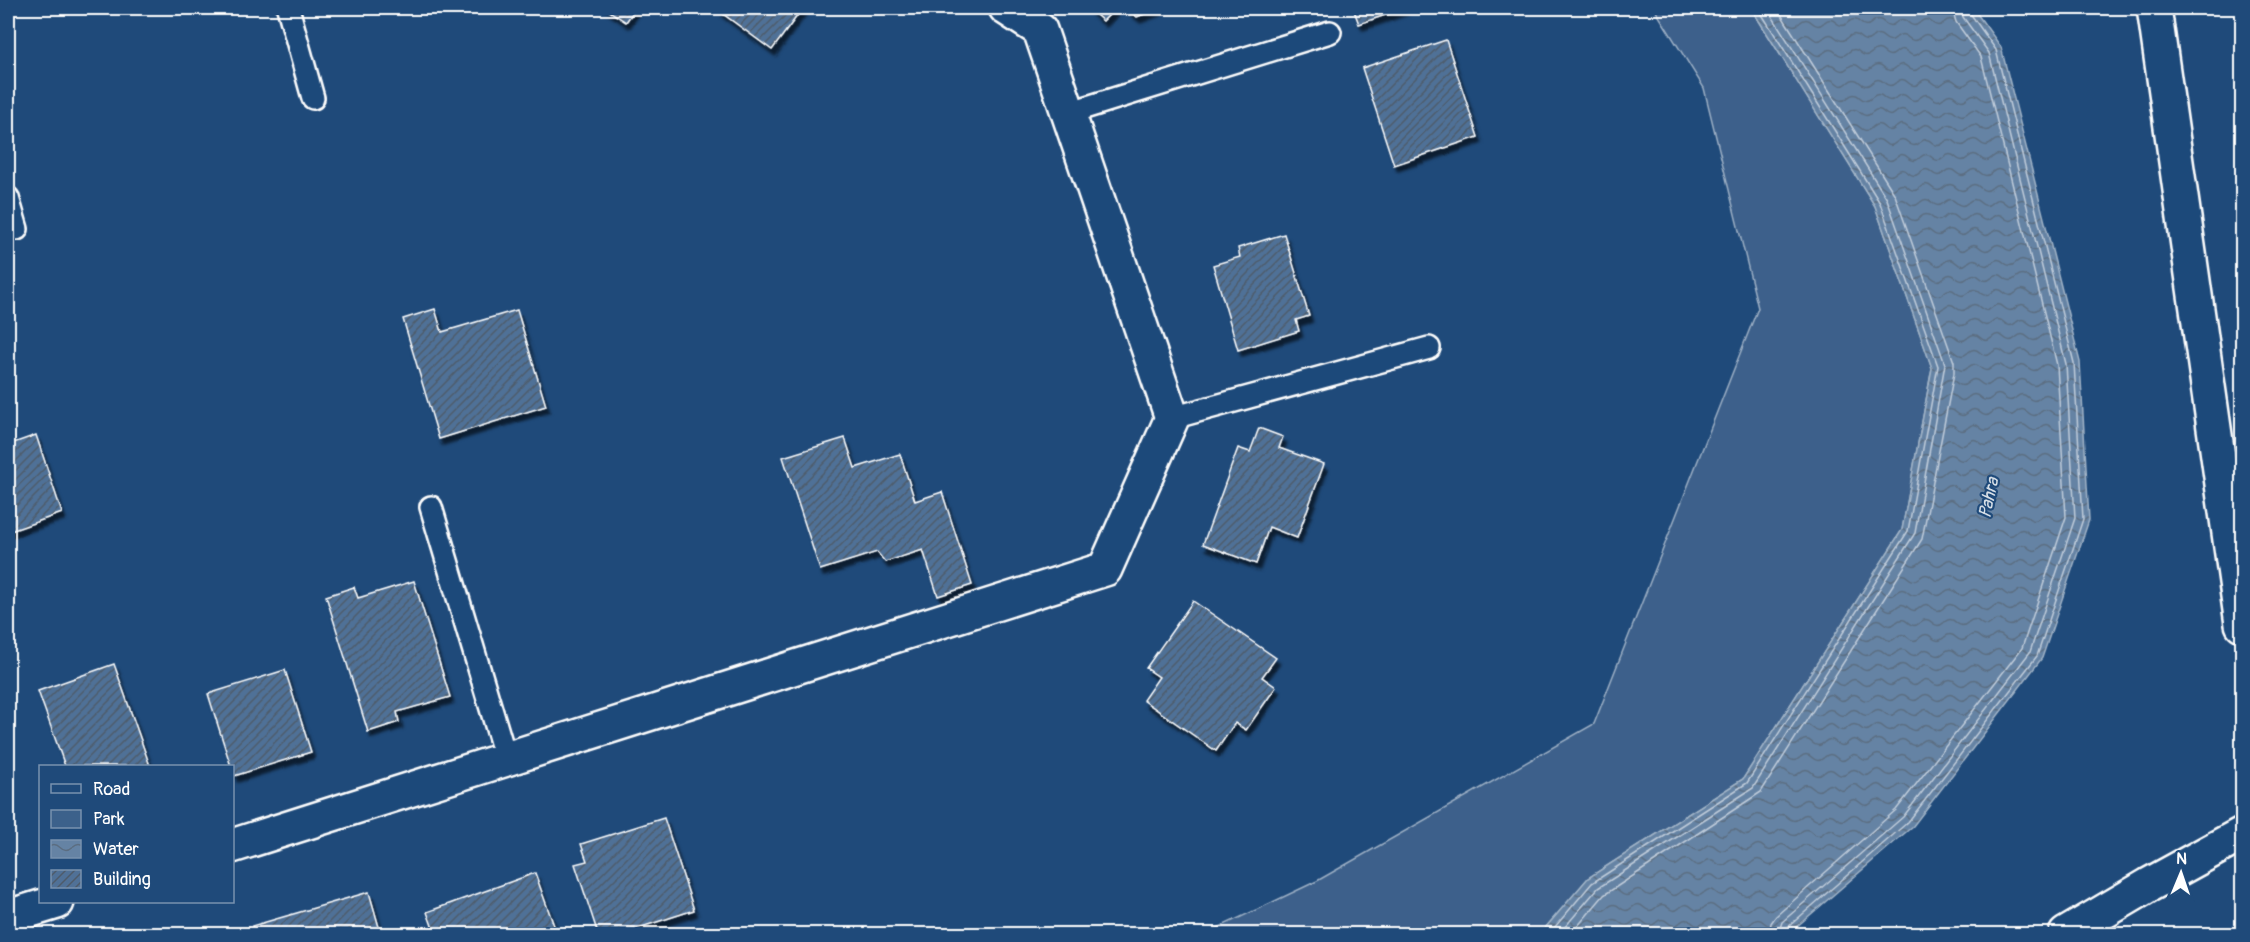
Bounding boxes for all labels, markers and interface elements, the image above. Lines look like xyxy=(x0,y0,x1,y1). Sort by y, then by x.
water label: Pahra xyxy=(1974,474,2005,520)
legend xyxy=(39,765,234,903)
text: Road xyxy=(93,778,130,801)
text: Park xyxy=(93,808,125,831)
text: Water xyxy=(93,838,139,861)
north arrow xyxy=(2151,843,2211,903)
text: N xyxy=(2176,849,2187,869)
text: Building xyxy=(93,868,151,891)

